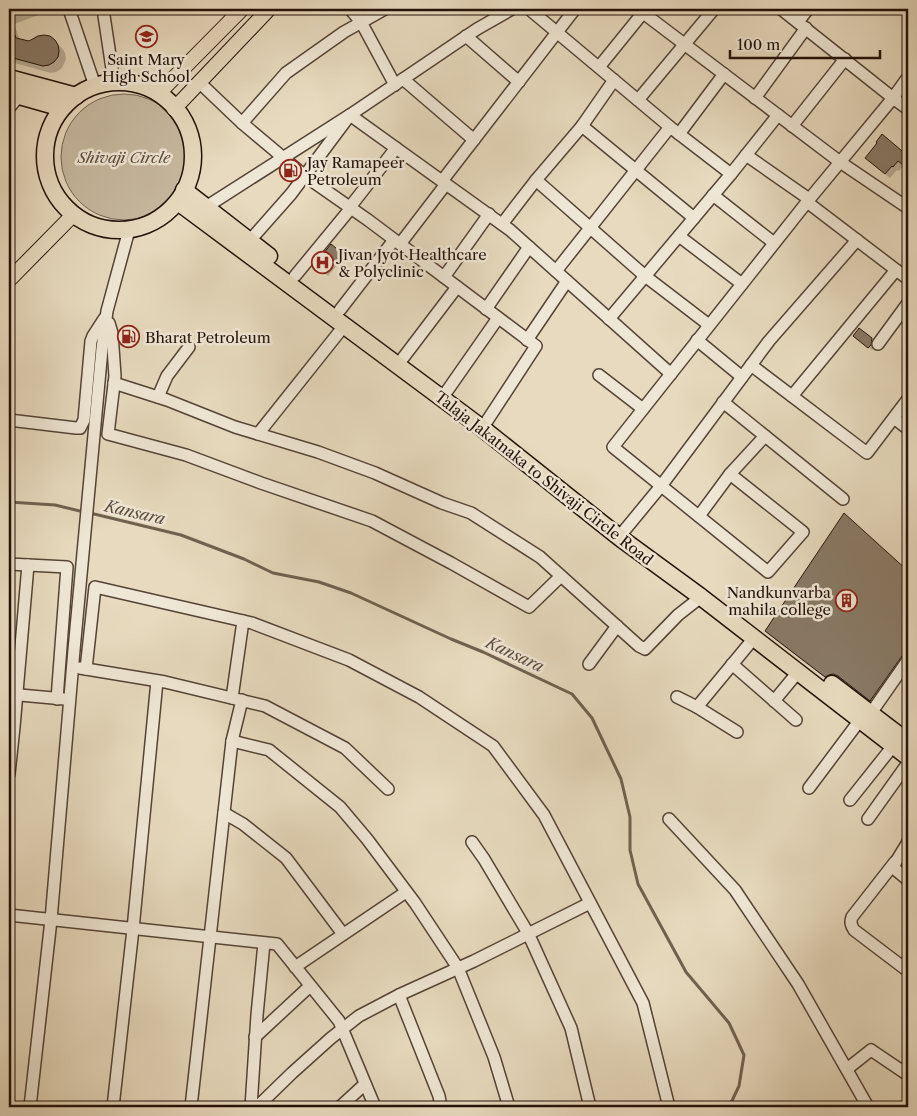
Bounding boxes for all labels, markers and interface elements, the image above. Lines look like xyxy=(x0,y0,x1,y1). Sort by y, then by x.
school or university icon: Saint Mary High School xyxy=(134,24,158,48)
scale bar xyxy=(730,28,880,60)
text: 100 m xyxy=(737,35,780,54)
place label: Saint Mary High School xyxy=(102,50,190,86)
park label: Shivaji Circle xyxy=(77,148,171,167)
place label: Jay Ramapeer Petroleum xyxy=(305,153,405,189)
fuel station icon: Jay Ramapeer Petroleum xyxy=(279,159,303,183)
place label: Jivan Jyot Healthcare & Polyclinic xyxy=(336,245,487,281)
hospital icon: Jivan Jyot Healthcare & Polyclinic xyxy=(310,251,334,275)
fuel station icon: Bharat Petroleum xyxy=(117,325,141,349)
place label: Bharat Petroleum xyxy=(145,328,271,347)
street label: Talaja Jakatnaka to Shivaji Circle Road xyxy=(431,387,657,569)
water label: Kansara xyxy=(101,495,168,529)
place label: Nandkunvarba mahila college xyxy=(727,583,831,619)
building icon: Nandkunvarba mahila college xyxy=(835,589,859,613)
water label: Kansara xyxy=(481,631,547,676)

